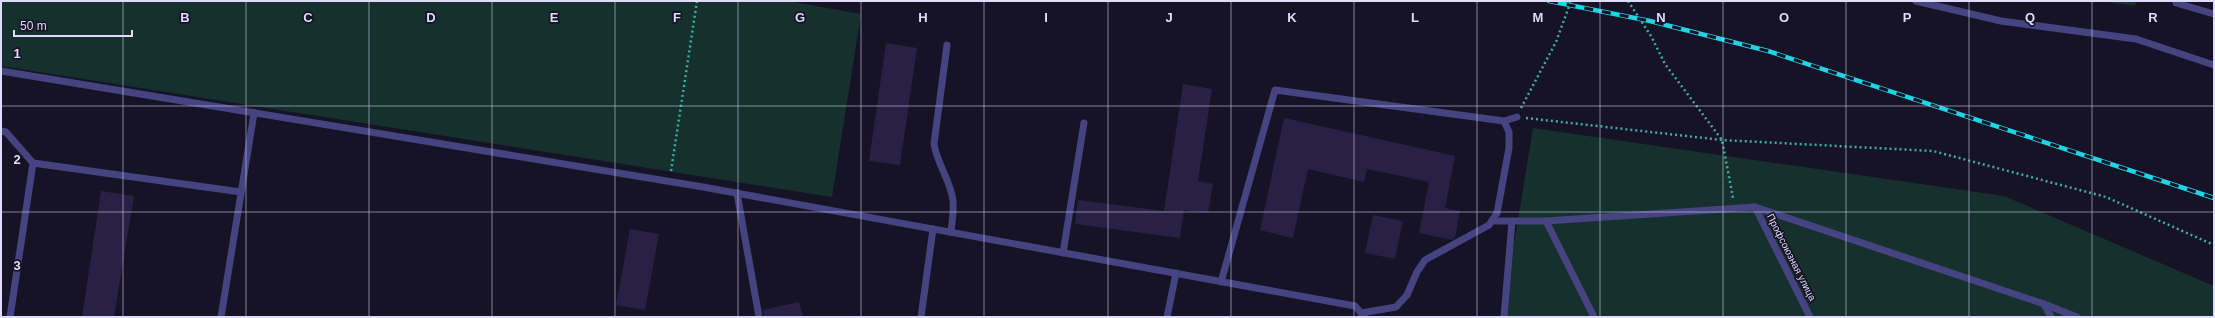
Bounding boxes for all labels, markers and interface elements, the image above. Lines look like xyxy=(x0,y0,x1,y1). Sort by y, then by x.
text: B xyxy=(180,10,190,25)
text: C xyxy=(303,10,313,25)
text: D xyxy=(426,10,436,25)
text: E xyxy=(550,10,559,25)
text: F xyxy=(673,10,681,25)
text: G xyxy=(795,10,805,25)
text: H xyxy=(918,10,928,25)
text: I xyxy=(1044,10,1048,25)
text: J xyxy=(1165,10,1173,25)
text: K xyxy=(1287,10,1297,25)
text: L xyxy=(1411,10,1419,25)
text: M xyxy=(1533,10,1543,25)
text: N xyxy=(1656,10,1666,25)
text: O xyxy=(1779,10,1789,25)
text: P xyxy=(1903,10,1912,25)
text: Q xyxy=(2025,10,2035,25)
text: R xyxy=(2148,10,2158,25)
scale bar xyxy=(14,12,132,38)
text: 50 m xyxy=(20,19,47,33)
text: 1 xyxy=(13,46,21,61)
text: 2 xyxy=(13,152,21,167)
street label: Профсоюзная улица xyxy=(1765,212,1818,303)
text: 3 xyxy=(13,258,21,273)

